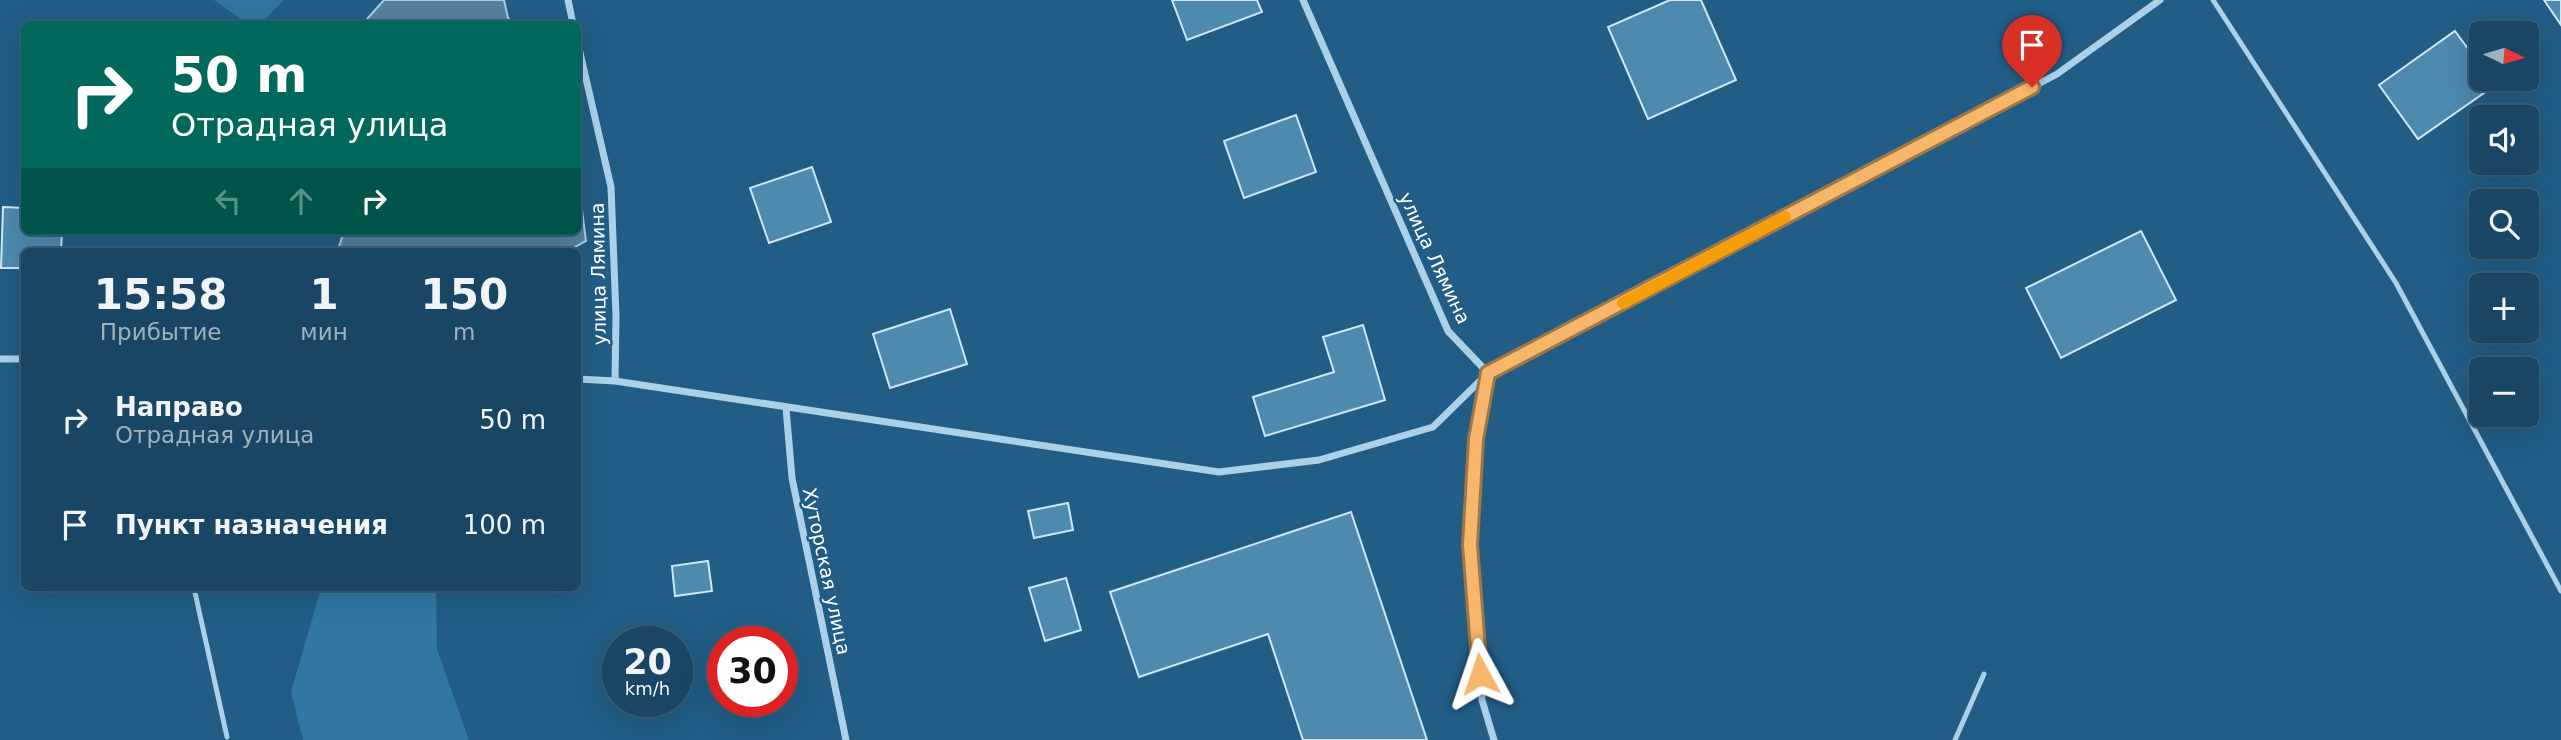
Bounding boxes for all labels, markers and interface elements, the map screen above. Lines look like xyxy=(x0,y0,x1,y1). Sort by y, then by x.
pin xyxy=(2002,15,2062,87)
north arrow xyxy=(2469,21,2539,91)
map controls xyxy=(2469,21,2539,427)
icon: arrive xyxy=(2013,26,2051,64)
text: 50 m xyxy=(171,47,307,104)
icon: right xyxy=(56,49,147,140)
button: sound xyxy=(2469,105,2539,175)
text: Отрадная улица xyxy=(171,106,448,144)
icon: left xyxy=(209,182,247,220)
icon: ahead xyxy=(282,182,320,220)
icon: right xyxy=(355,182,393,220)
street label: улица Лямина xyxy=(1395,189,1475,327)
button: search xyxy=(2469,189,2539,259)
street label: улица Лямина xyxy=(586,202,610,346)
text: 15:58 xyxy=(94,270,228,319)
text: 1 xyxy=(309,270,339,319)
text: 150 xyxy=(420,270,508,319)
button: + xyxy=(2469,273,2539,343)
text: Прибытие xyxy=(100,319,222,345)
text: мин xyxy=(300,319,348,345)
text: m xyxy=(453,319,476,345)
button: − xyxy=(2469,357,2539,427)
text: Направо xyxy=(115,392,243,422)
icon: right xyxy=(56,401,94,439)
text: 50 m xyxy=(479,405,546,435)
text: Отрадная улица xyxy=(115,422,314,448)
street label: Хуторская улица xyxy=(799,485,855,657)
icon: arrive xyxy=(56,506,94,544)
text: Пункт назначения xyxy=(115,510,388,540)
text: 100 m xyxy=(463,510,546,540)
speed limit sign: 30 xyxy=(707,626,798,717)
position arrow xyxy=(1443,637,1517,711)
text: 20 xyxy=(623,642,672,682)
text: km/h xyxy=(625,678,670,699)

